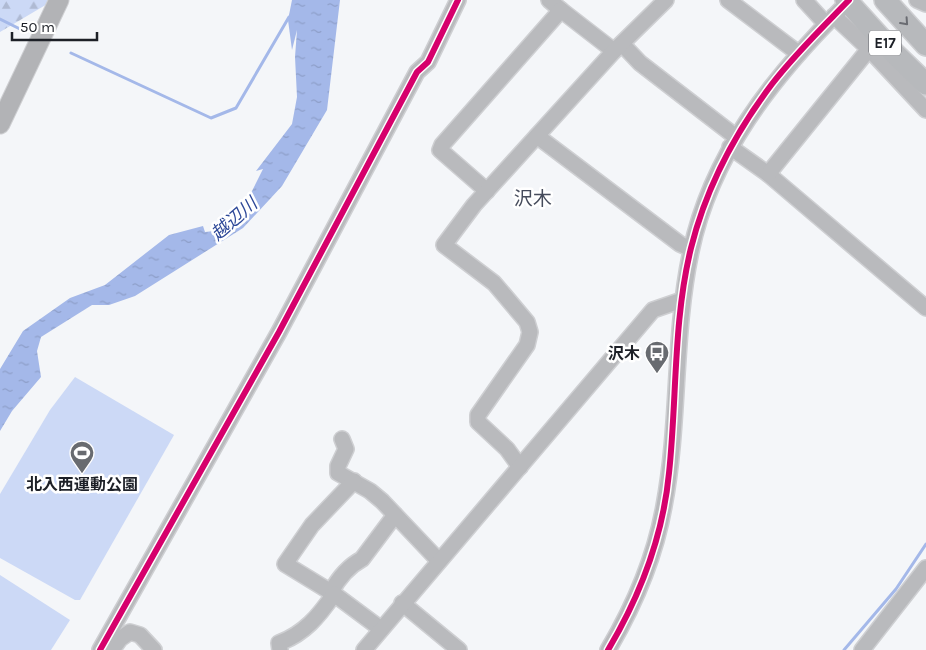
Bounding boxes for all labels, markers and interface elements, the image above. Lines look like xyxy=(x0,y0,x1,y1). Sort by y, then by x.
scale bar xyxy=(12,10,98,42)
one-way arrow xyxy=(899,17,908,26)
text: 50 m xyxy=(20,18,55,36)
road number: E17 xyxy=(869,30,901,56)
district label: 沢木 xyxy=(514,188,552,210)
water label: 越辺川 xyxy=(206,192,263,245)
bus stop icon: 沢木 xyxy=(644,340,670,374)
place label: 沢木 xyxy=(608,344,640,363)
sports icon: 北入西運動公園 xyxy=(69,440,95,474)
place label: 北入西運動公園 xyxy=(26,475,138,494)

